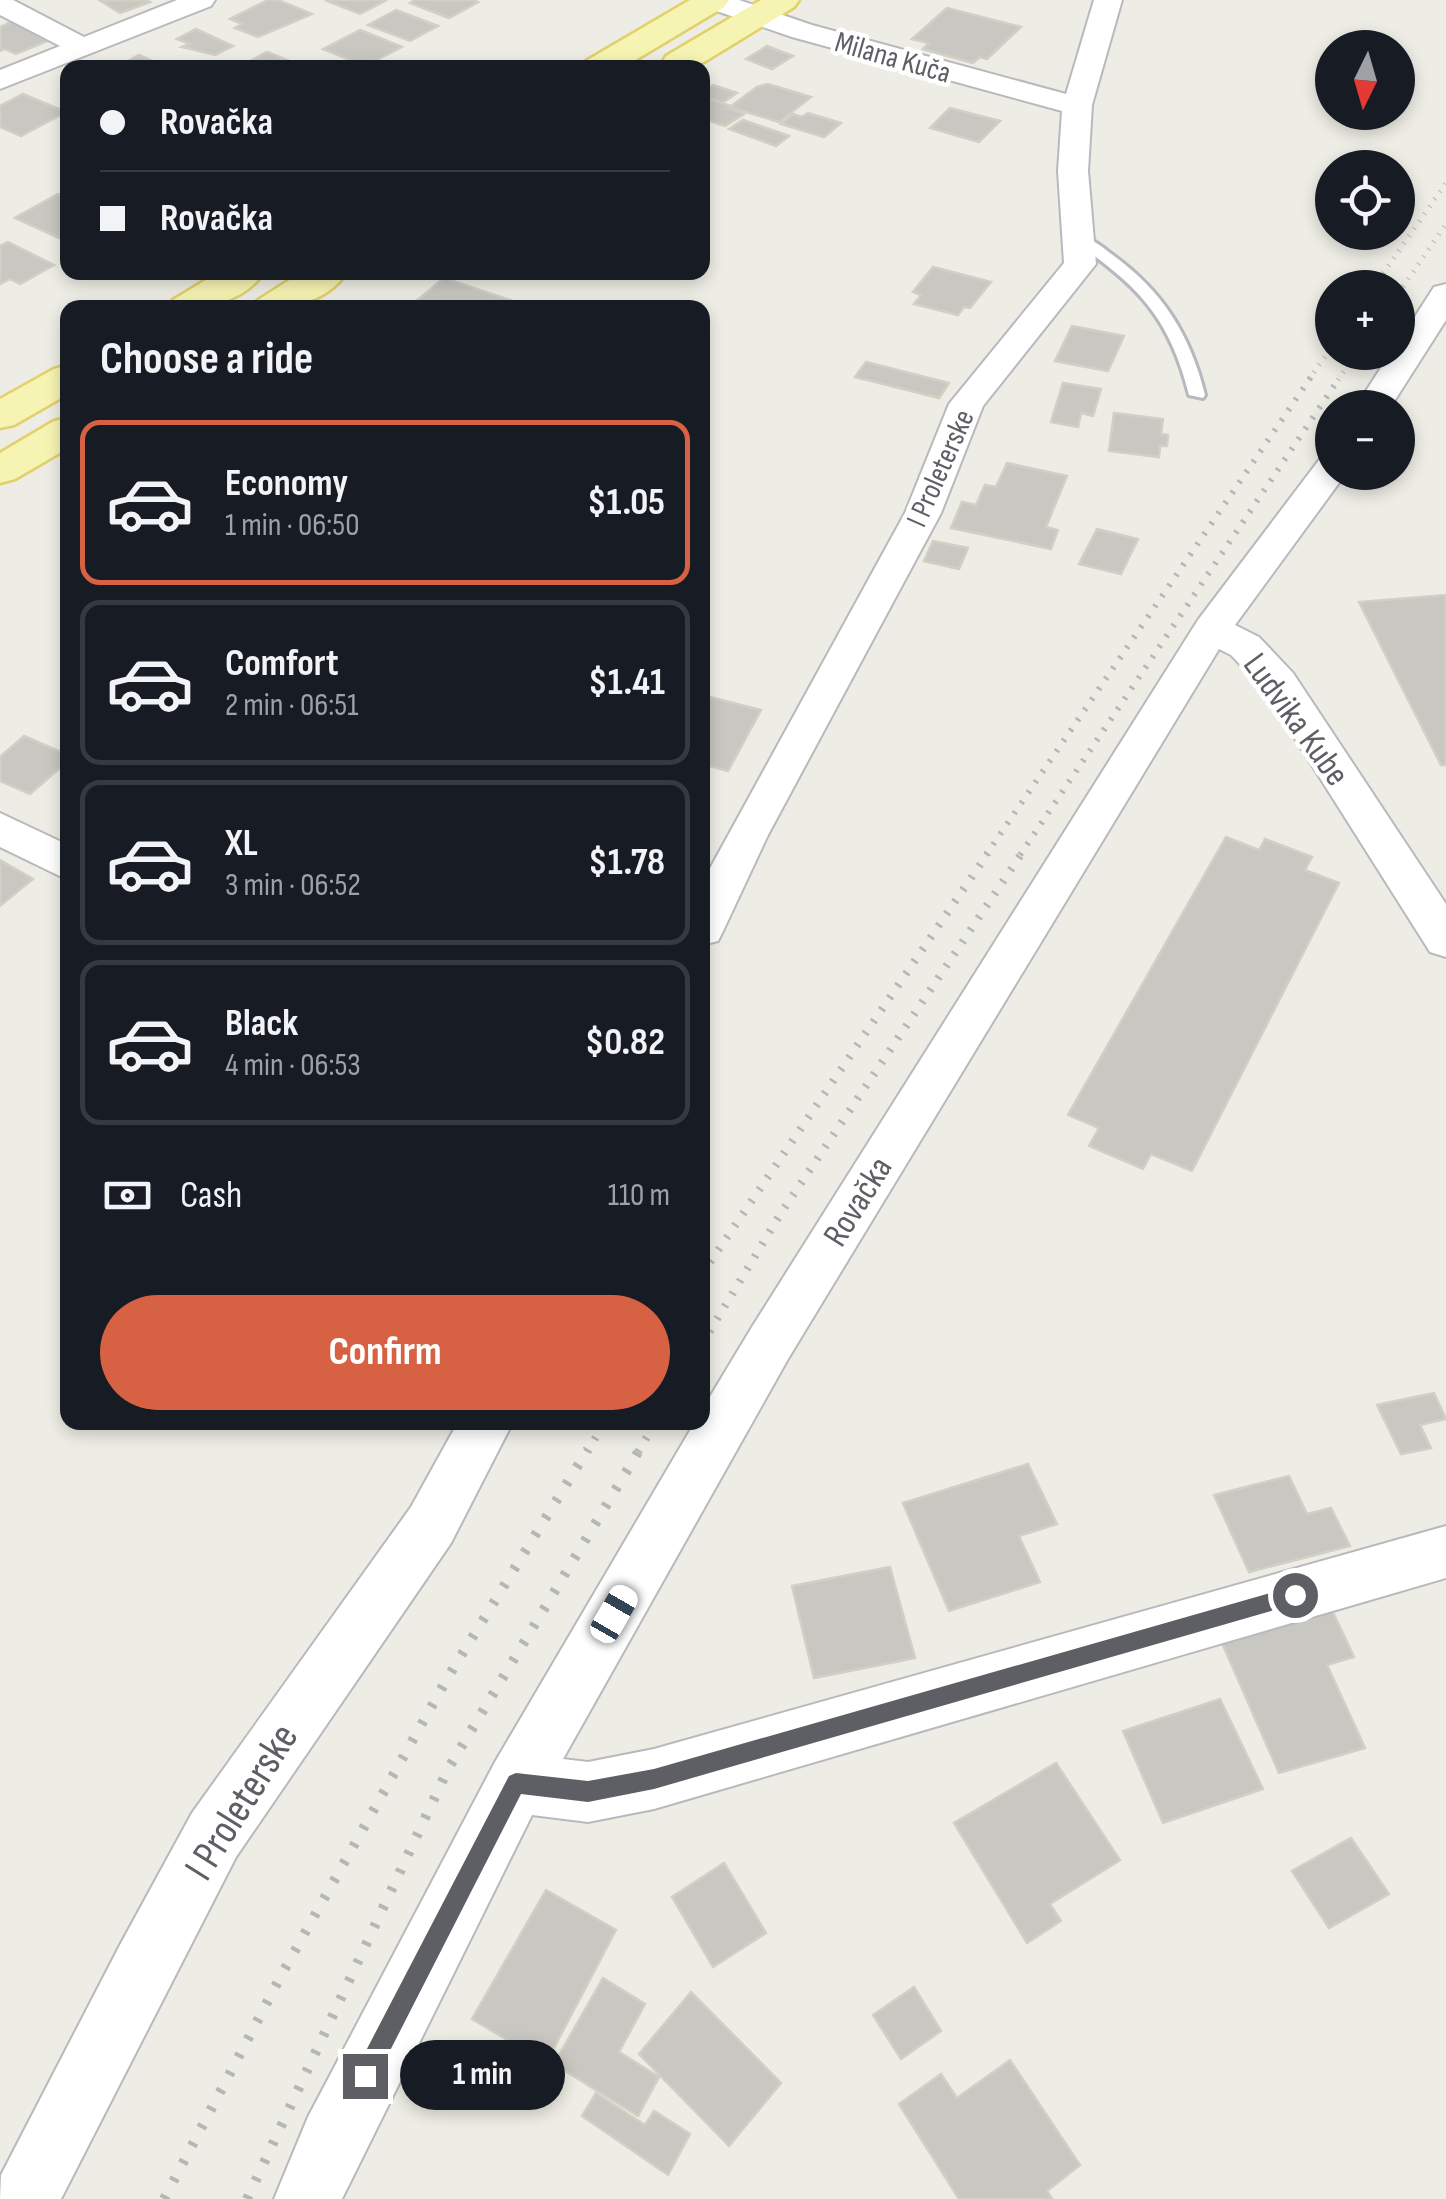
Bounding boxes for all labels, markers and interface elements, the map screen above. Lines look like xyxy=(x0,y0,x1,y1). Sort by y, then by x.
street label: Milana Kuča xyxy=(831,24,955,92)
north arrow xyxy=(1315,30,1415,130)
map controls xyxy=(1315,30,1415,490)
text: Rovačka xyxy=(160,100,273,145)
button: locate xyxy=(1315,150,1415,250)
text: Rovačka xyxy=(160,196,273,241)
button: + xyxy=(1315,270,1415,370)
text: Choose a ride xyxy=(100,332,313,387)
button: − xyxy=(1315,390,1415,490)
street label: I Proleterske xyxy=(899,404,983,533)
icon: car xyxy=(105,458,195,548)
text: Economy xyxy=(225,461,348,506)
text: $1.05 xyxy=(587,480,665,525)
text: 1 min · 06:50 xyxy=(225,506,359,545)
icon: car xyxy=(105,638,195,728)
text: Comfort xyxy=(225,641,339,686)
street label: Ludvika Kube xyxy=(1233,645,1358,795)
text: $1.41 xyxy=(588,660,665,705)
text: 2 min · 06:51 xyxy=(225,686,358,725)
icon: car xyxy=(105,818,195,908)
text: XL xyxy=(225,821,258,866)
text: $1.78 xyxy=(588,840,665,885)
text: 3 min · 06:52 xyxy=(225,866,361,905)
icon: car xyxy=(105,998,195,1088)
text: Black xyxy=(225,1001,298,1046)
text: $0.82 xyxy=(585,1020,665,1065)
text: 4 min · 06:53 xyxy=(225,1046,361,1085)
street label: Rovačka xyxy=(814,1149,902,1254)
icon: cash xyxy=(100,1168,155,1223)
text: Cash xyxy=(180,1173,242,1218)
text: 110 m xyxy=(608,1176,670,1215)
button: Confirm xyxy=(100,1295,670,1410)
route start xyxy=(1273,1573,1318,1618)
car xyxy=(586,1581,642,1647)
street label: I Proleterske xyxy=(174,1715,310,1890)
callout: 1 min xyxy=(400,2041,565,2111)
route end xyxy=(343,2054,388,2099)
text: 1 min xyxy=(453,2055,512,2094)

